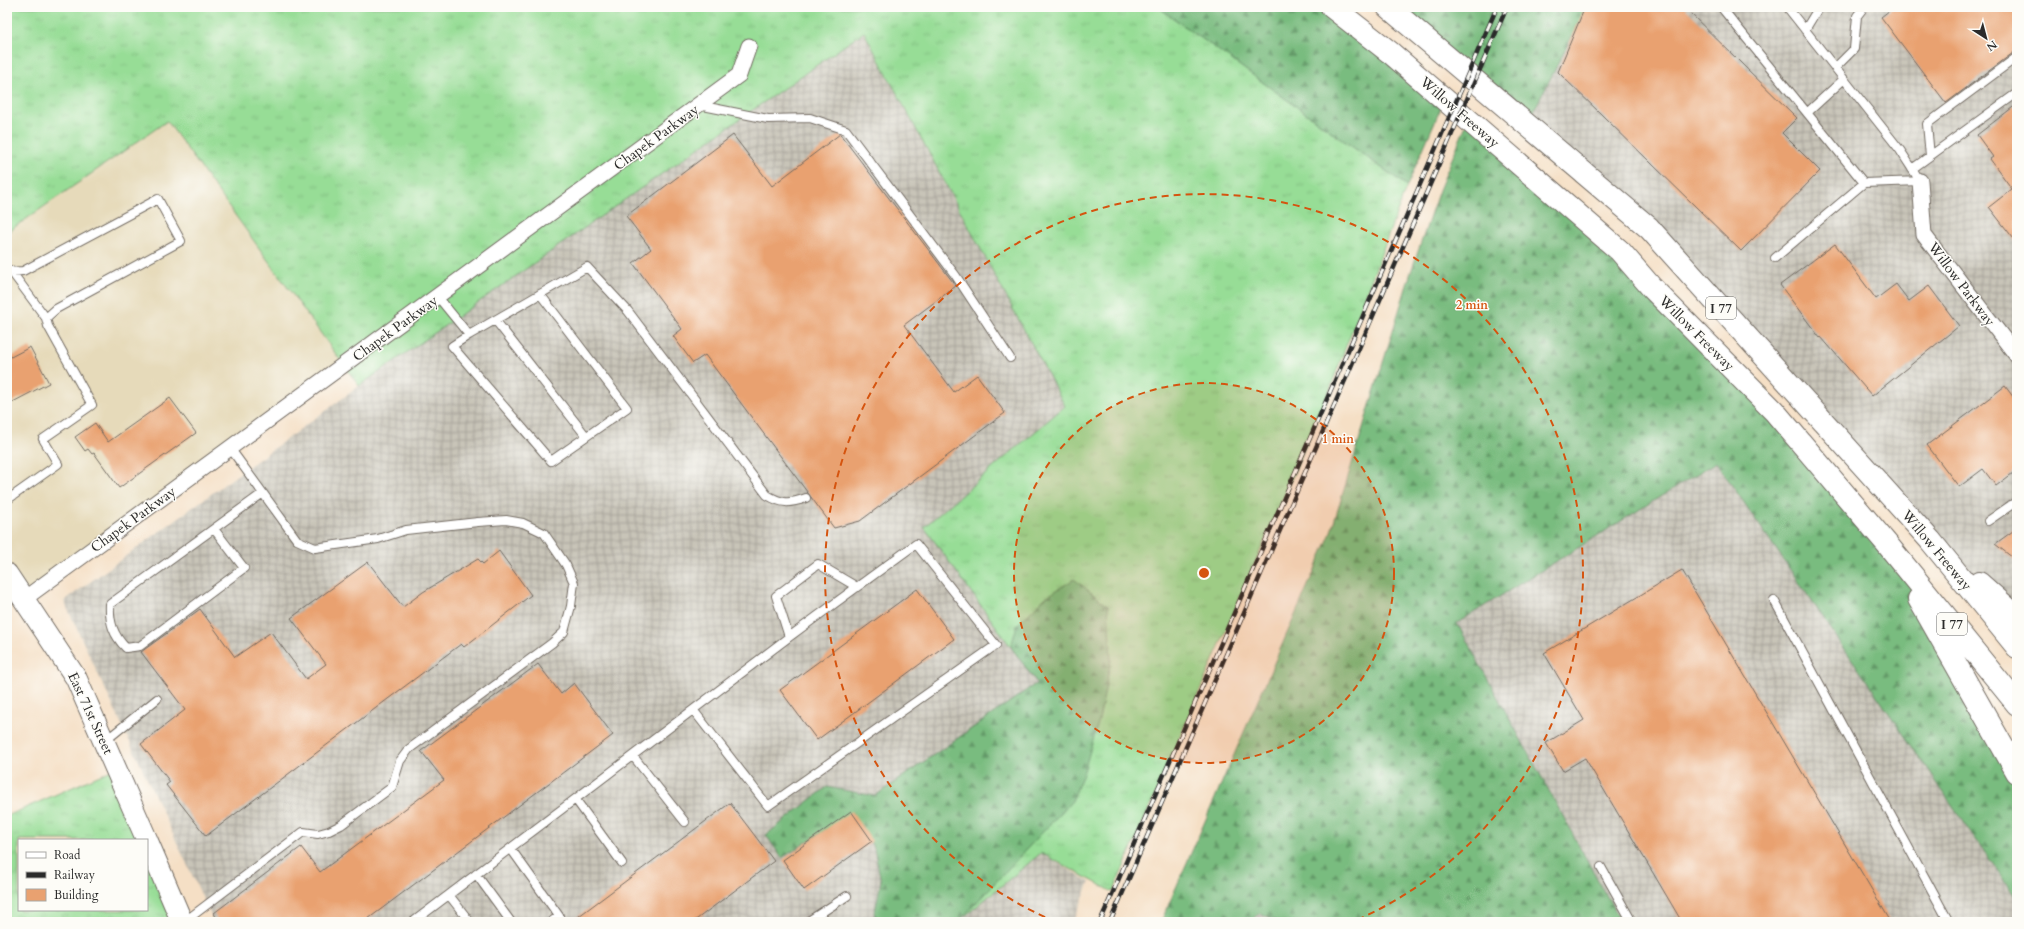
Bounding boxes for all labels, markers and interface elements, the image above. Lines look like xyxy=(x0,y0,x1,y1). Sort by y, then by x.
north arrow xyxy=(1966,18,2006,58)
text: N xyxy=(1983,37,2000,55)
street label: Willow Freeway xyxy=(1415,72,1504,153)
street label: Chapek Parkway xyxy=(610,100,703,175)
street label: Willow Parkway xyxy=(1923,238,2000,331)
street label: Chapek Parkway xyxy=(349,291,442,366)
street label: Willow Freeway xyxy=(1654,291,1739,376)
text: 2 min xyxy=(1456,297,1488,313)
road number: I 77 xyxy=(1706,297,1736,319)
text: 1 min xyxy=(1322,431,1354,447)
street label: Chapek Parkway xyxy=(87,482,180,557)
street label: Willow Freeway xyxy=(1897,505,1976,595)
centre of rings xyxy=(1197,566,1211,580)
road number: I 77 xyxy=(1937,613,1967,635)
street label: East 71st Street xyxy=(63,669,118,758)
legend xyxy=(18,839,148,911)
text: Road xyxy=(54,847,81,863)
text: Railway xyxy=(54,867,96,883)
text: Building xyxy=(54,887,99,903)

